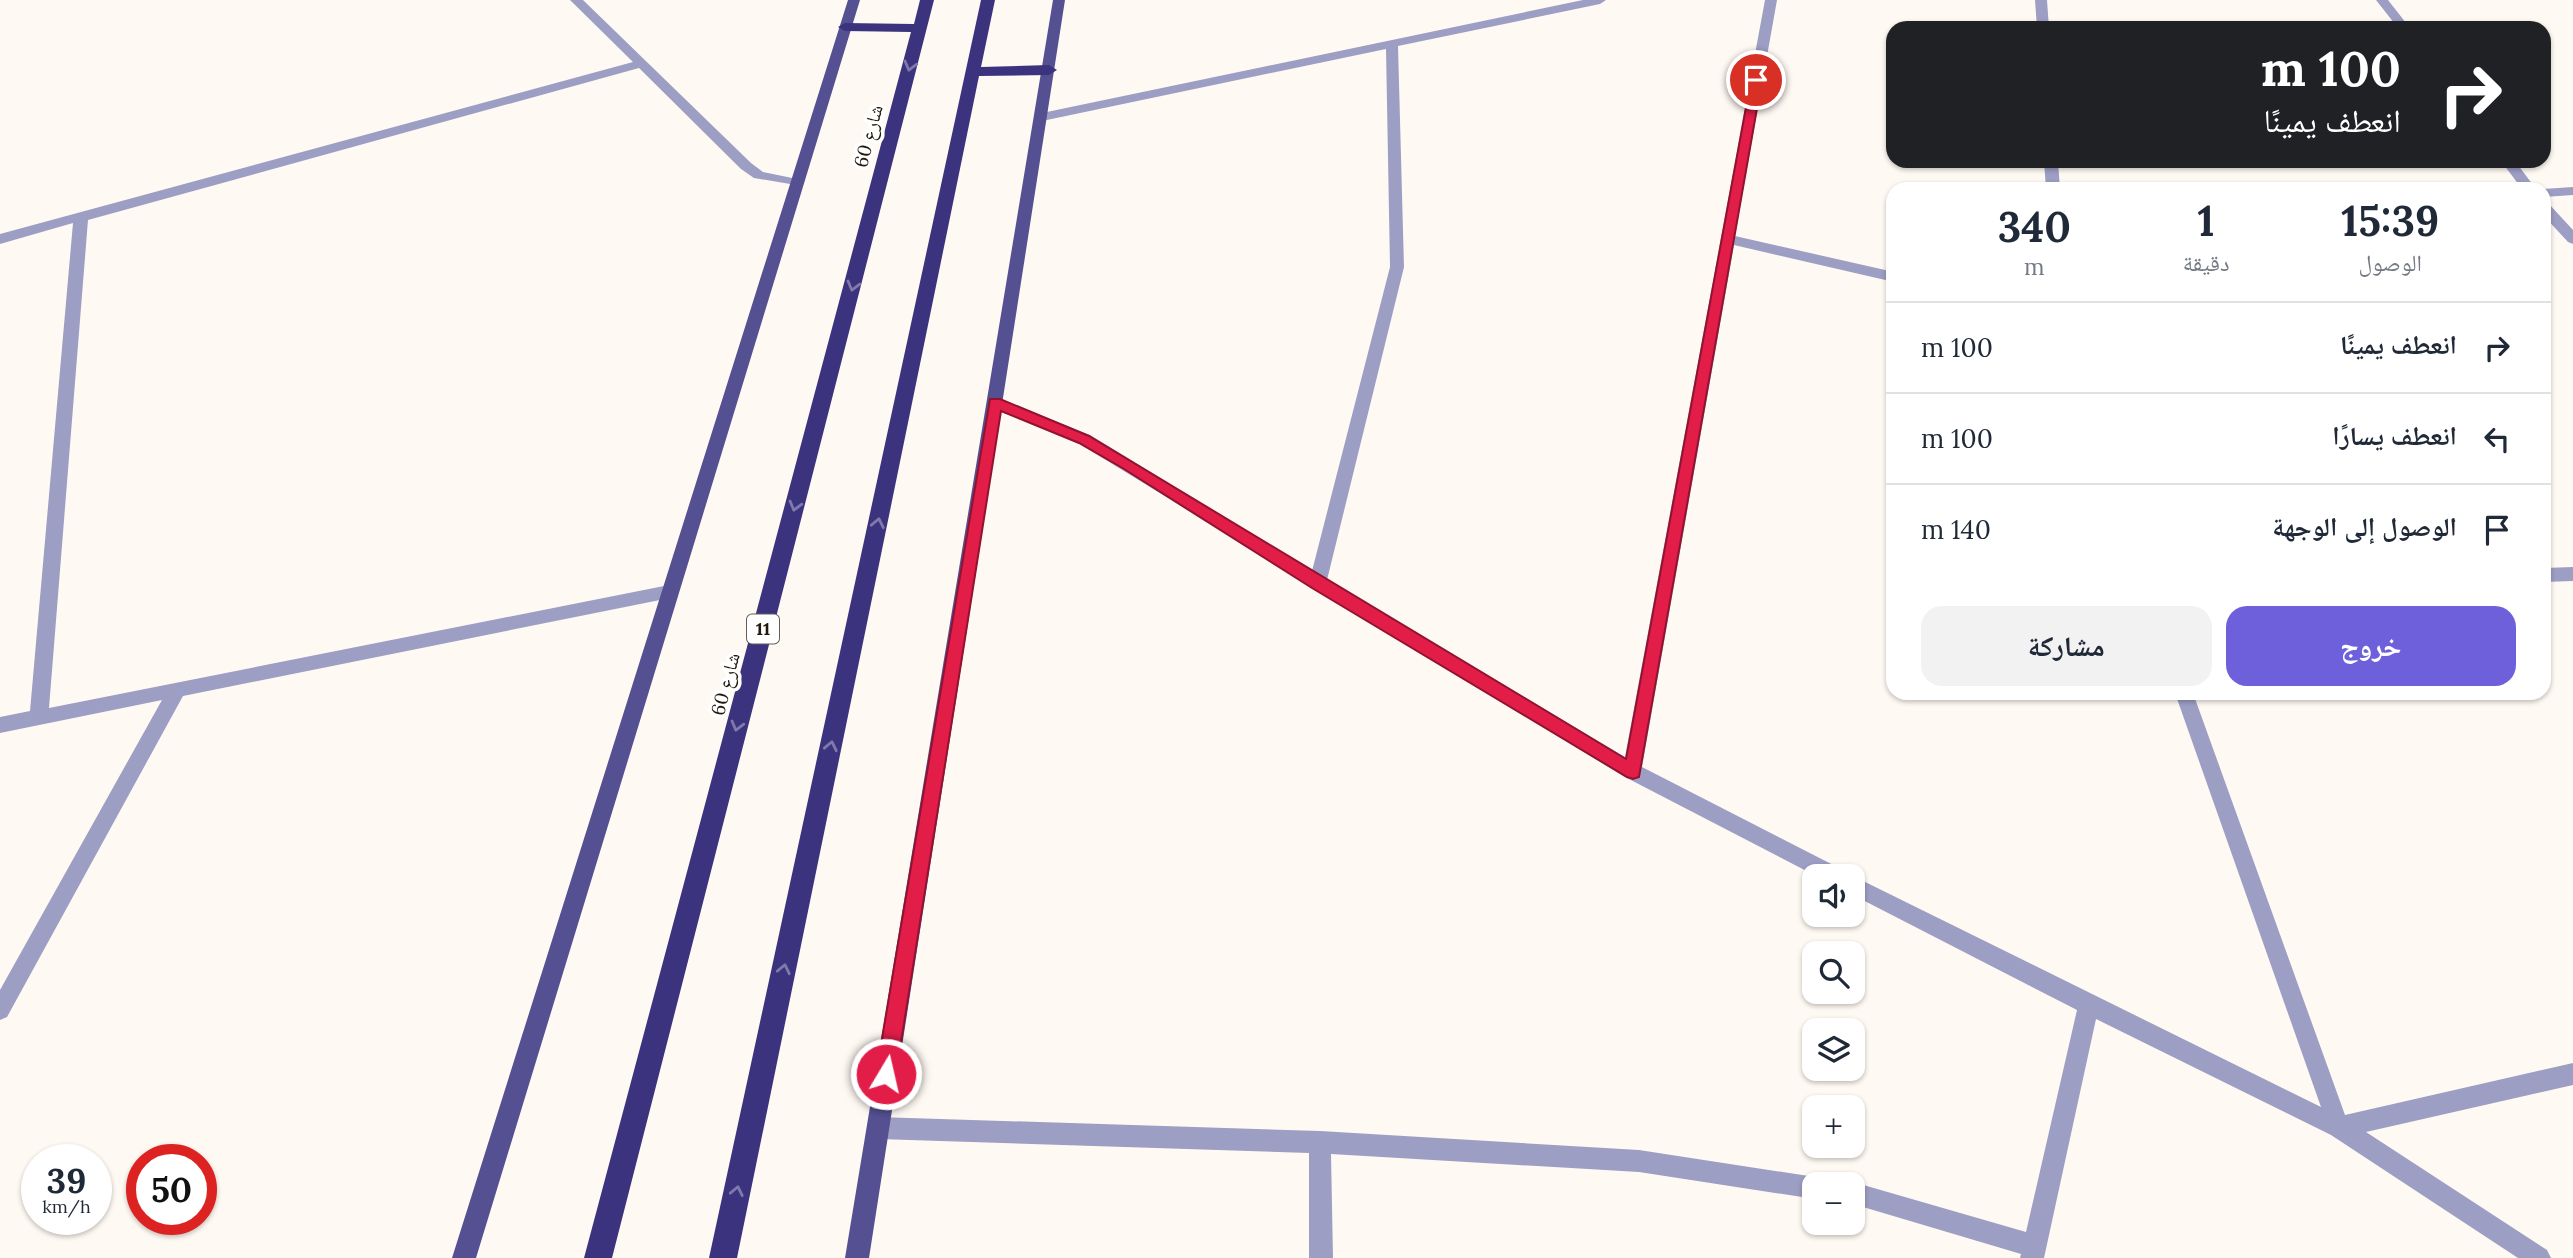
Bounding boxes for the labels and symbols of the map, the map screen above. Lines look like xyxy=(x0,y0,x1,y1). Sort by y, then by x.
pin xyxy=(1726,50,1786,110)
one-way arrow xyxy=(904,60,918,72)
street label: شارع 60 xyxy=(848,102,888,170)
one-way arrow xyxy=(846,280,861,292)
one-way arrow xyxy=(789,500,803,512)
one-way arrow xyxy=(869,517,884,529)
road number: 11 xyxy=(747,614,779,644)
street label: شارع 60 xyxy=(705,650,745,718)
one-way arrow xyxy=(731,720,746,732)
one-way arrow xyxy=(823,740,837,752)
one-way arrow xyxy=(776,963,791,975)
position arrow xyxy=(849,1037,923,1111)
speed limit sign: 50 xyxy=(126,1144,217,1235)
one-way arrow xyxy=(729,1185,744,1197)

